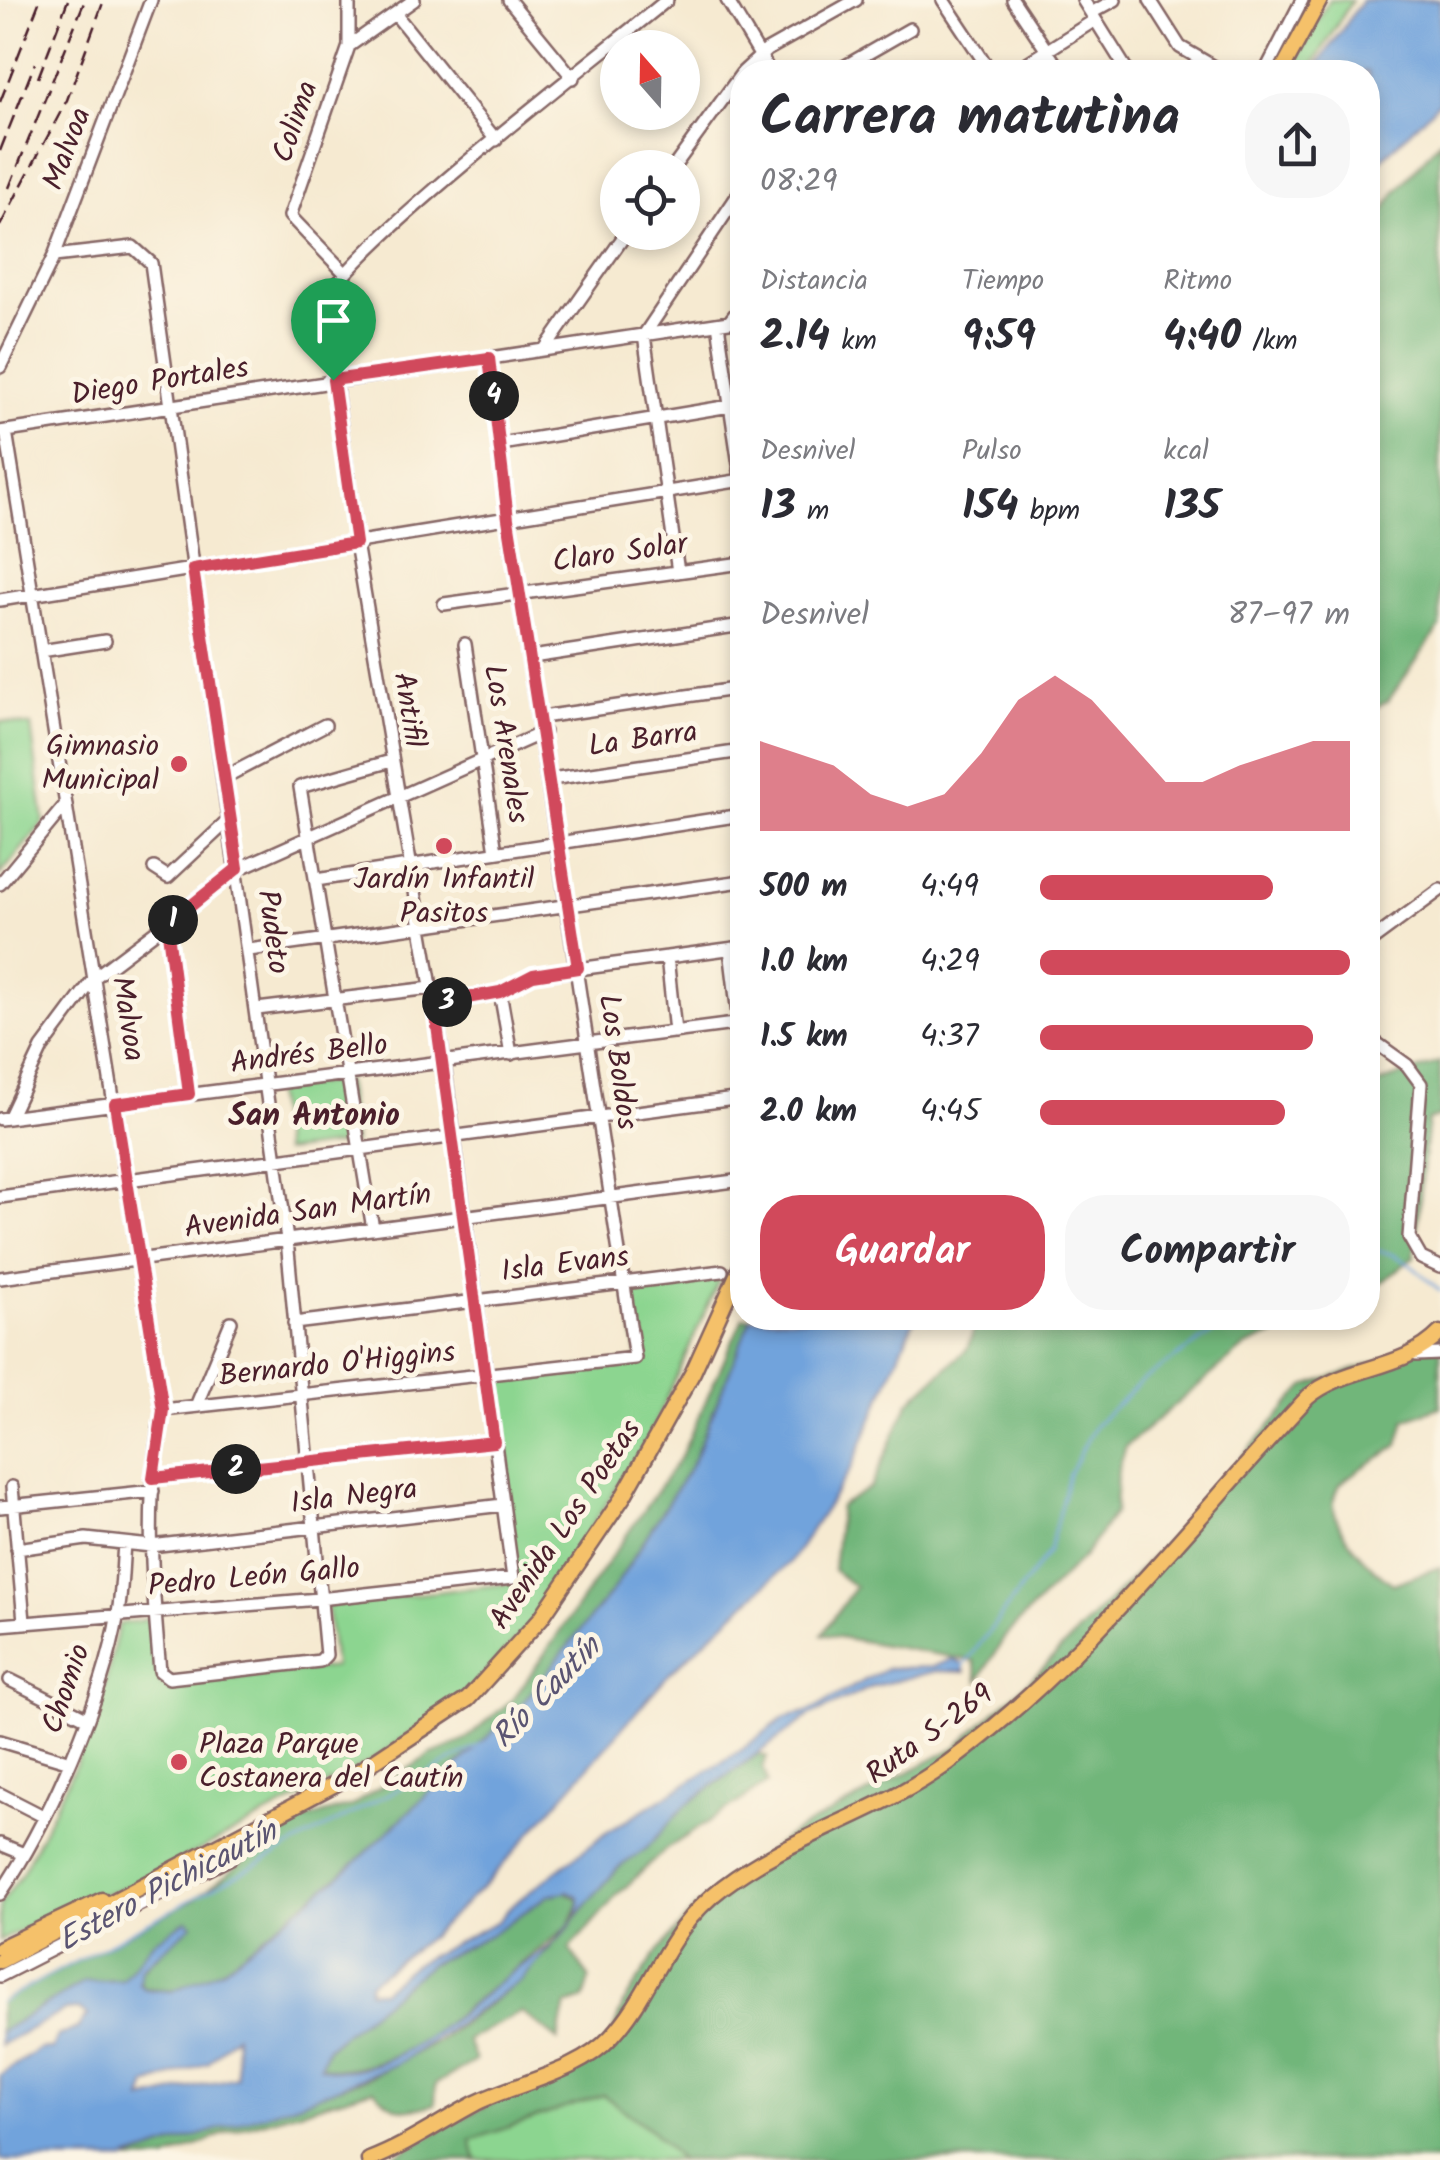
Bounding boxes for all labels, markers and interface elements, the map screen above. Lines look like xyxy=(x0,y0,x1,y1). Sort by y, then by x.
north arrow xyxy=(600,30,700,130)
map controls xyxy=(600,30,700,250)
street label: Colima xyxy=(260,74,332,170)
text: Carrera matutina xyxy=(760,76,1180,163)
button: share xyxy=(1245,93,1350,198)
street label: Malvoa xyxy=(30,101,106,197)
button: locate xyxy=(600,150,700,250)
text: 08:29 xyxy=(760,157,837,208)
text: Distancia xyxy=(760,259,868,304)
text: Tiempo xyxy=(962,259,1044,304)
text: Ritmo xyxy=(1163,259,1232,304)
pin xyxy=(291,278,376,381)
icon: arrive xyxy=(306,293,361,348)
text: 2.14 xyxy=(760,304,830,371)
text: 9:59 xyxy=(962,304,1036,371)
text: 4:40 xyxy=(1163,304,1241,371)
text: km xyxy=(830,319,877,364)
text: /km xyxy=(1241,319,1298,364)
street label: Diego Portales xyxy=(68,344,252,420)
pin: 4 xyxy=(469,371,519,421)
text: 4 xyxy=(486,373,502,418)
text: Desnivel xyxy=(760,429,855,474)
text: Pulso xyxy=(962,429,1022,474)
text: kcal xyxy=(1163,429,1209,474)
text: 13 xyxy=(760,474,796,541)
text: 154 xyxy=(962,474,1018,541)
text: 135 xyxy=(1163,474,1220,541)
text: m xyxy=(796,489,829,534)
text: bpm xyxy=(1018,489,1080,534)
street label: Claro Solar xyxy=(549,520,693,587)
text: Desnivel xyxy=(760,590,869,641)
text: 87–97 m xyxy=(1228,590,1350,641)
street label: Los Arenales xyxy=(469,661,541,827)
street label: Antifil xyxy=(378,669,438,751)
street label: La Barra xyxy=(585,709,701,771)
place label: Gimnasio Municipal xyxy=(42,723,159,805)
marker: Gimnasio Municipal xyxy=(168,753,190,775)
marker: Jardín Infantil Pasitos xyxy=(433,835,455,857)
place label: Jardín Infantil Pasitos xyxy=(354,856,534,938)
text: 500 m xyxy=(760,862,848,913)
text: 4:49 xyxy=(920,862,979,913)
street label: Pudeto xyxy=(242,887,302,977)
pin: 1 xyxy=(148,895,198,945)
text: 1 xyxy=(169,897,177,942)
text: 1.0 km xyxy=(760,937,848,988)
text: 4:29 xyxy=(920,937,980,988)
street label: Malvoa xyxy=(97,973,157,1065)
pin: 3 xyxy=(422,977,472,1027)
text: 3 xyxy=(439,979,455,1024)
street label: Los Boldos xyxy=(584,991,650,1133)
text: 1.5 km xyxy=(760,1012,848,1063)
text: 4:37 xyxy=(920,1012,979,1063)
street label: Andrés Bello xyxy=(228,1022,390,1088)
text: 2.0 km xyxy=(760,1087,857,1138)
text: 4:45 xyxy=(920,1087,980,1138)
district label: San Antonio xyxy=(228,1091,400,1142)
street label: Avenida San Martín xyxy=(181,1171,435,1253)
button: Guardar xyxy=(760,1195,1045,1310)
button: Compartir xyxy=(1065,1195,1350,1310)
street label: Isla Evans xyxy=(498,1233,632,1297)
street label: Bernardo O'Higgins xyxy=(216,1329,458,1401)
street label: Avenida Los Poetas xyxy=(478,1410,655,1640)
pin: 2 xyxy=(211,1444,261,1494)
text: 2 xyxy=(228,1446,244,1491)
street label: Isla Negra xyxy=(288,1465,420,1529)
street label: Pedro León Gallo xyxy=(146,1545,362,1611)
water label: Río Cautín xyxy=(480,1623,616,1761)
street label: Chomio xyxy=(29,1638,105,1740)
street label: Ruta S-269 xyxy=(856,1672,1004,1798)
place label: Plaza Parque Costanera del Cautín xyxy=(199,1721,464,1803)
marker: Plaza Parque Costanera del Cautín xyxy=(168,1751,190,1773)
water label: Estero Pichicautín xyxy=(49,1806,290,1967)

